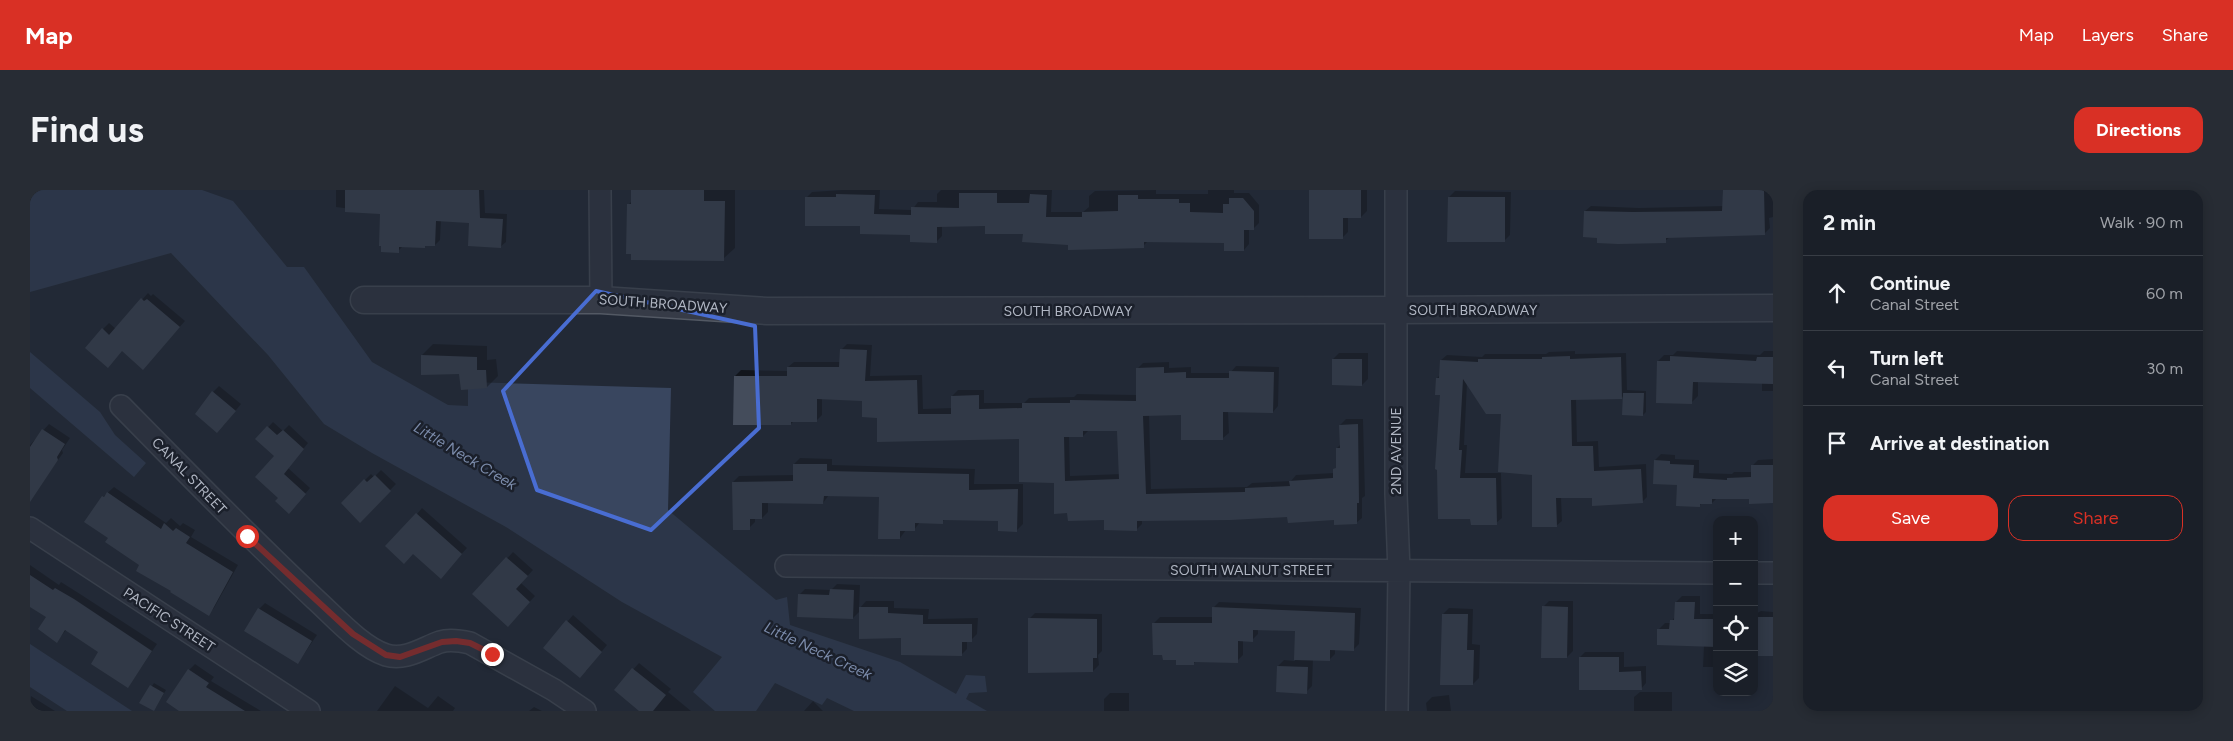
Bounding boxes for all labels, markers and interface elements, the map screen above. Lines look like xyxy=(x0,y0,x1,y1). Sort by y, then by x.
text: Map xyxy=(25,21,73,50)
text: Map xyxy=(2019,24,2054,46)
text: Layers xyxy=(2082,24,2134,46)
text: Share xyxy=(2162,24,2208,46)
button: Directions xyxy=(2074,107,2203,153)
text: Find us xyxy=(30,109,144,151)
text: 2 min xyxy=(1823,210,1876,235)
text: Walk · 90 m xyxy=(2100,213,2183,232)
text: Continue xyxy=(1870,272,1950,295)
icon: ahead xyxy=(1823,279,1851,307)
text: 60 m xyxy=(2146,284,2183,303)
street label: SOUTH BROADWAY xyxy=(598,291,728,317)
text: Canal Street xyxy=(1870,295,1959,314)
street label: SOUTH BROADWAY xyxy=(1409,302,1538,319)
street label: SOUTH BROADWAY xyxy=(1004,303,1133,320)
text: Turn left xyxy=(1870,347,1944,370)
icon: left xyxy=(1823,354,1851,382)
text: 30 m xyxy=(2146,359,2183,378)
text: Canal Street xyxy=(1870,370,1959,389)
street label: 2ND AVENUE xyxy=(1388,407,1405,495)
water label: Little Neck Creek xyxy=(410,418,520,494)
icon: arrive xyxy=(1823,429,1851,457)
text: Arrive at destination xyxy=(1870,432,2049,455)
street label: CANAL STREET xyxy=(148,434,230,518)
button: Save xyxy=(1823,495,1998,541)
button: Share xyxy=(2008,495,2183,541)
map controls xyxy=(1713,516,1758,696)
button: + xyxy=(1713,516,1758,561)
route start xyxy=(236,525,259,548)
button: − xyxy=(1713,561,1758,606)
street label: SOUTH WALNUT STREET xyxy=(1170,562,1332,579)
street label: PACIFIC STREET xyxy=(120,584,218,656)
button: locate xyxy=(1713,606,1758,651)
water label: Little Neck Creek xyxy=(761,618,875,684)
route end xyxy=(481,643,504,666)
button: layers xyxy=(1713,651,1758,696)

